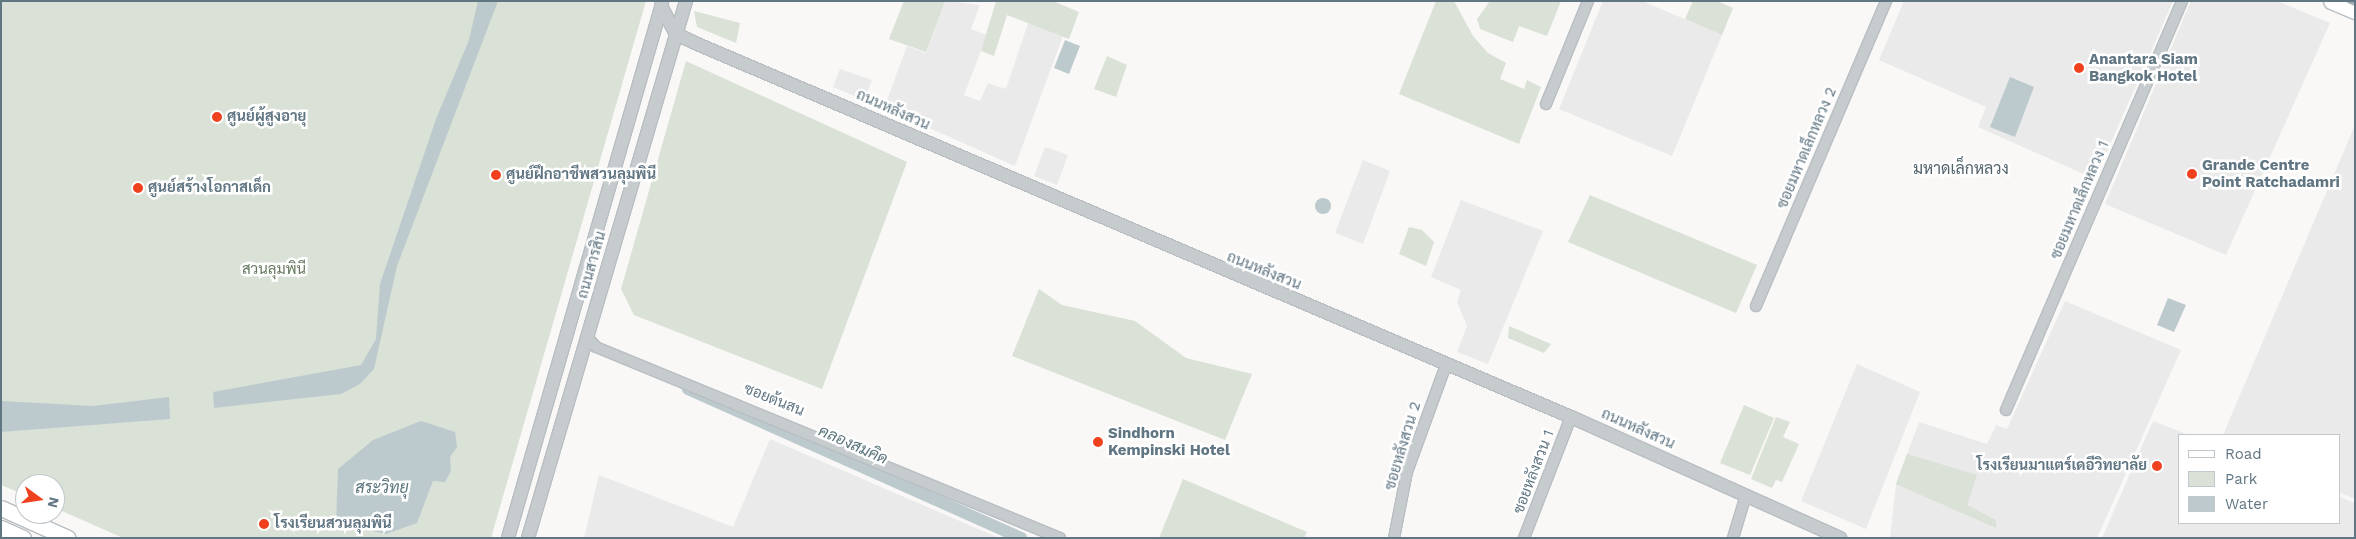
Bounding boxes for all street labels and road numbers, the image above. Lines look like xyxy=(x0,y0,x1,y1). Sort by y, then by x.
street label: ซอยมหาดเล็กหลวง 2 xyxy=(1773,85,1841,211)
street label: ถนนหลังสวน xyxy=(853,86,933,134)
street label: ซอยมหาดเล็กหลวง 1 xyxy=(2047,138,2113,262)
street label: ถนนสารสิน xyxy=(574,229,610,301)
street label: ถนนหลังสวน xyxy=(1224,248,1304,294)
street label: ซอยต้นสน xyxy=(741,380,807,420)
street label: ซอยหลังสวน 2 xyxy=(1381,400,1425,492)
street label: ถนนหลังสวน xyxy=(1598,405,1678,453)
street label: ซอยหลังสวน 1 xyxy=(1510,427,1558,517)

